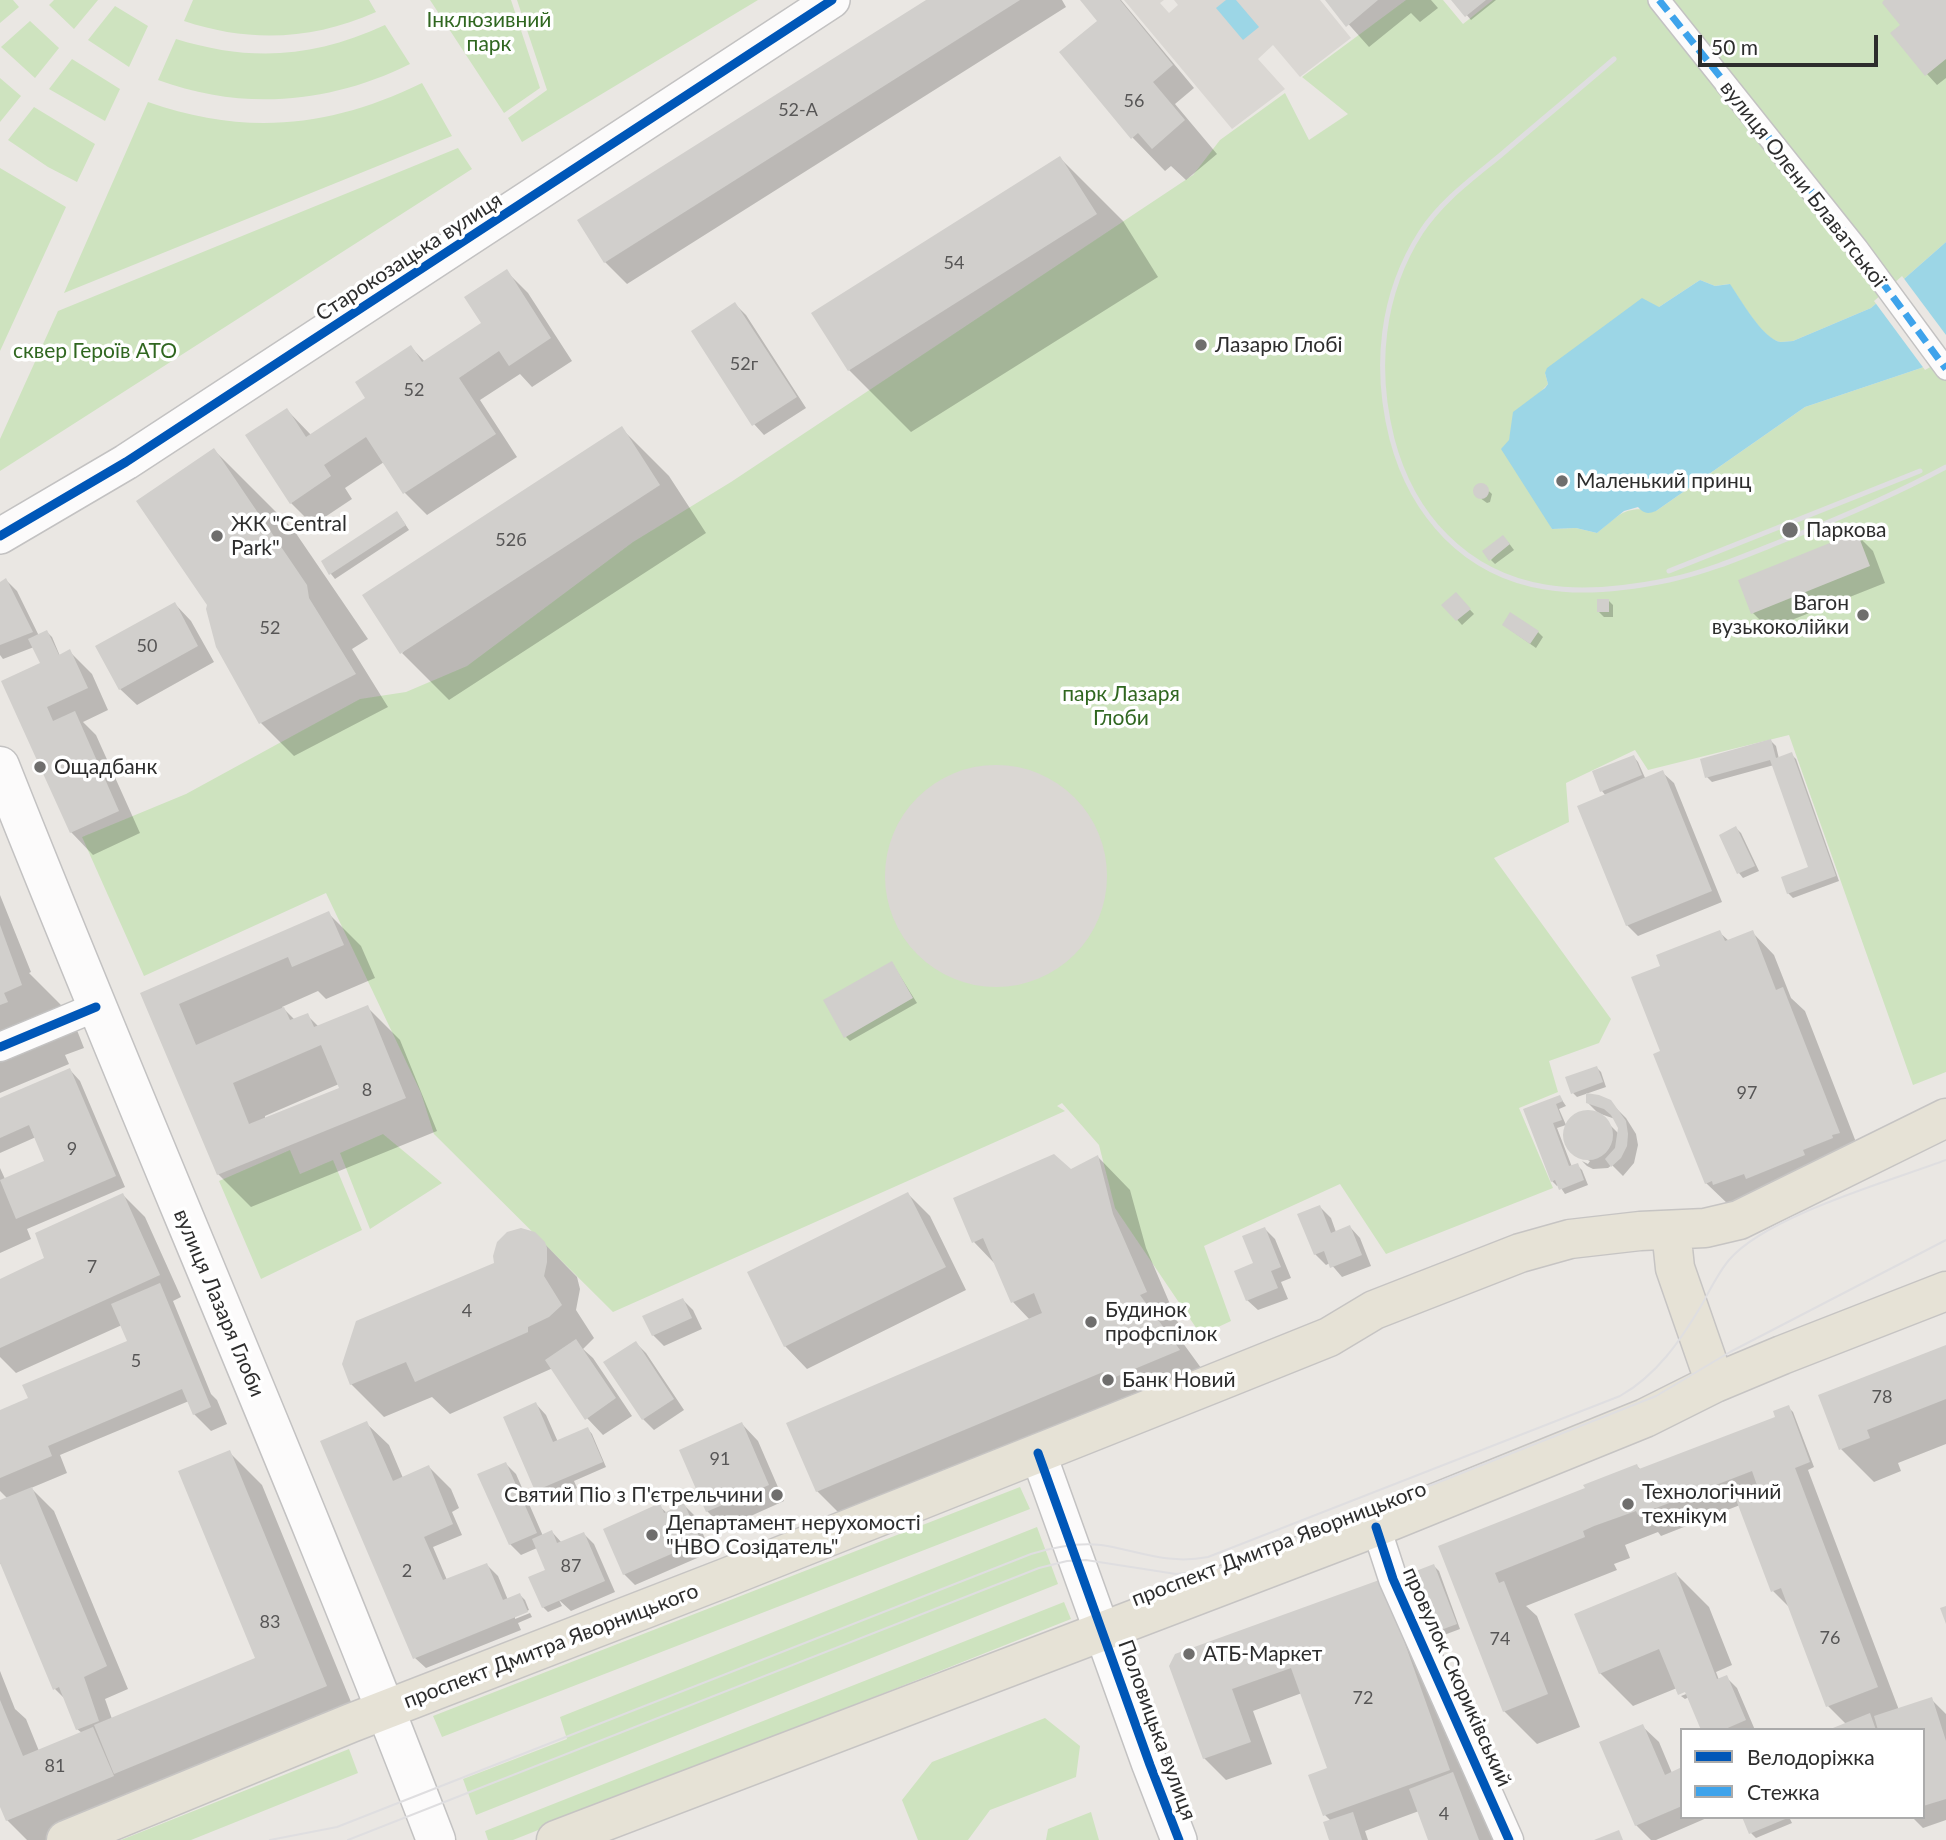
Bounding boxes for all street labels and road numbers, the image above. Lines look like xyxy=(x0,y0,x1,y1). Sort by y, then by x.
street label: вулиця Олени Блаватської xyxy=(1715,76,1891,292)
street label: Старокозацька вулиця xyxy=(311,187,507,327)
street label: вулиця Лазаря Глоби xyxy=(168,1205,270,1401)
street label: проспект Дмитра Яворницького xyxy=(1128,1476,1430,1612)
street label: провулок Скориківський xyxy=(1397,1563,1517,1791)
street label: проспект Дмитра Яворницького xyxy=(400,1578,702,1714)
street label: Половицька вулиця xyxy=(1113,1636,1201,1824)

